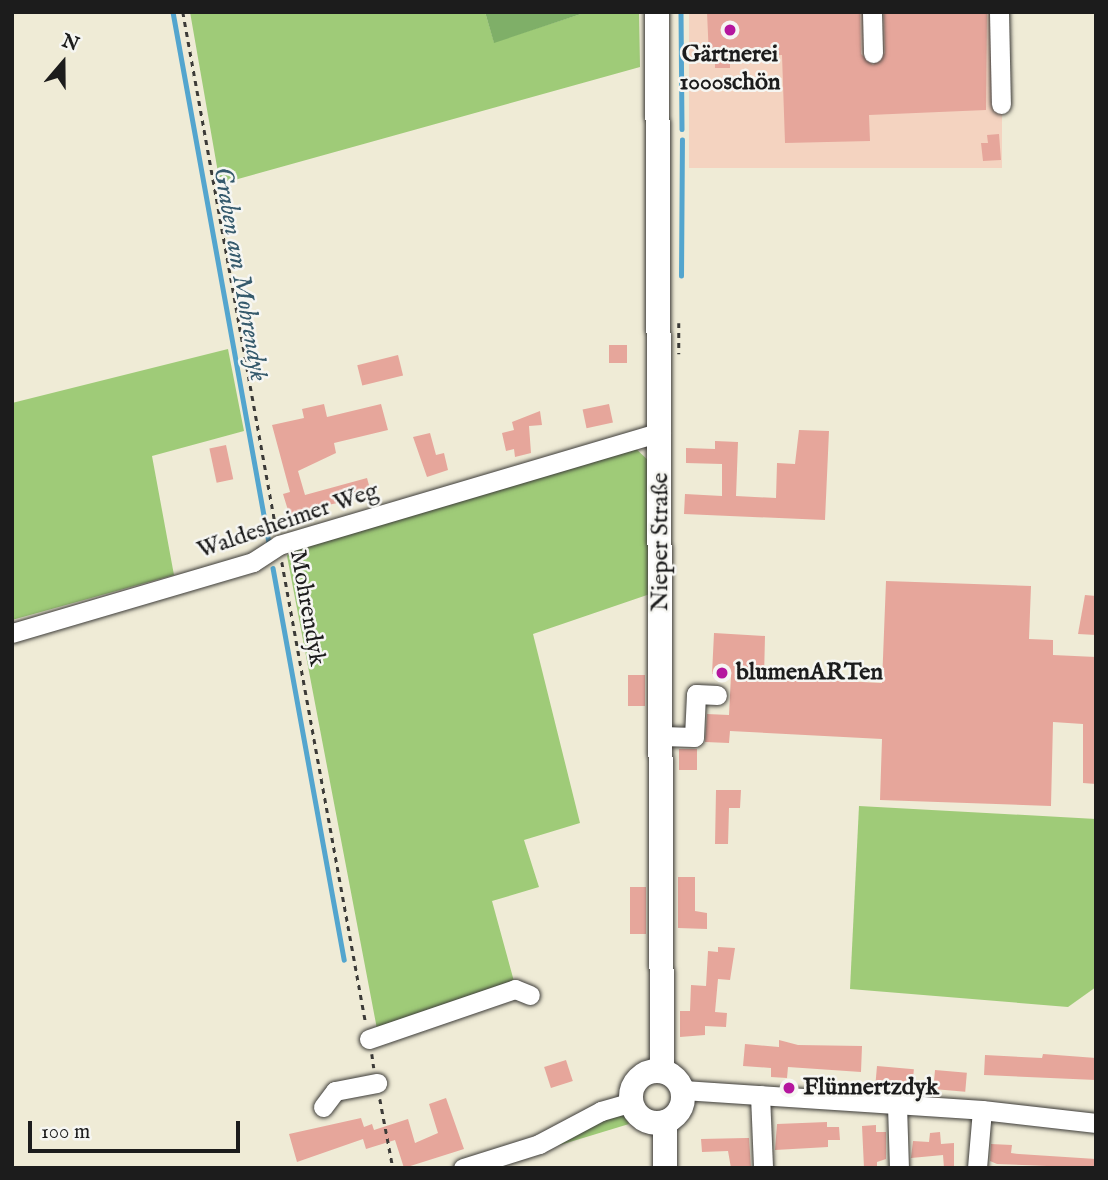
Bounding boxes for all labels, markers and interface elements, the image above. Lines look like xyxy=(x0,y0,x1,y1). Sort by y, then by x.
marker: Gärtnerei 1000schön xyxy=(722,22,738,38)
north arrow xyxy=(28,28,98,98)
text: N xyxy=(58,29,82,57)
place label: Gärtnerei 1000schön xyxy=(679,41,781,97)
water label: Graben am Mohrendyk xyxy=(206,164,274,384)
street label: Nieper Straße xyxy=(647,472,675,612)
street label: Waldesheimer Weg xyxy=(194,476,382,566)
street label: Mohrendyk xyxy=(283,548,331,668)
place label: blumenARTen xyxy=(736,659,883,687)
marker: blumenARTen xyxy=(714,665,730,681)
place label: Flünnertzdyk xyxy=(803,1074,939,1102)
marker: Flünnertzdyk xyxy=(781,1080,797,1096)
scale bar xyxy=(32,1106,243,1150)
text: 100 m xyxy=(41,1119,90,1146)

